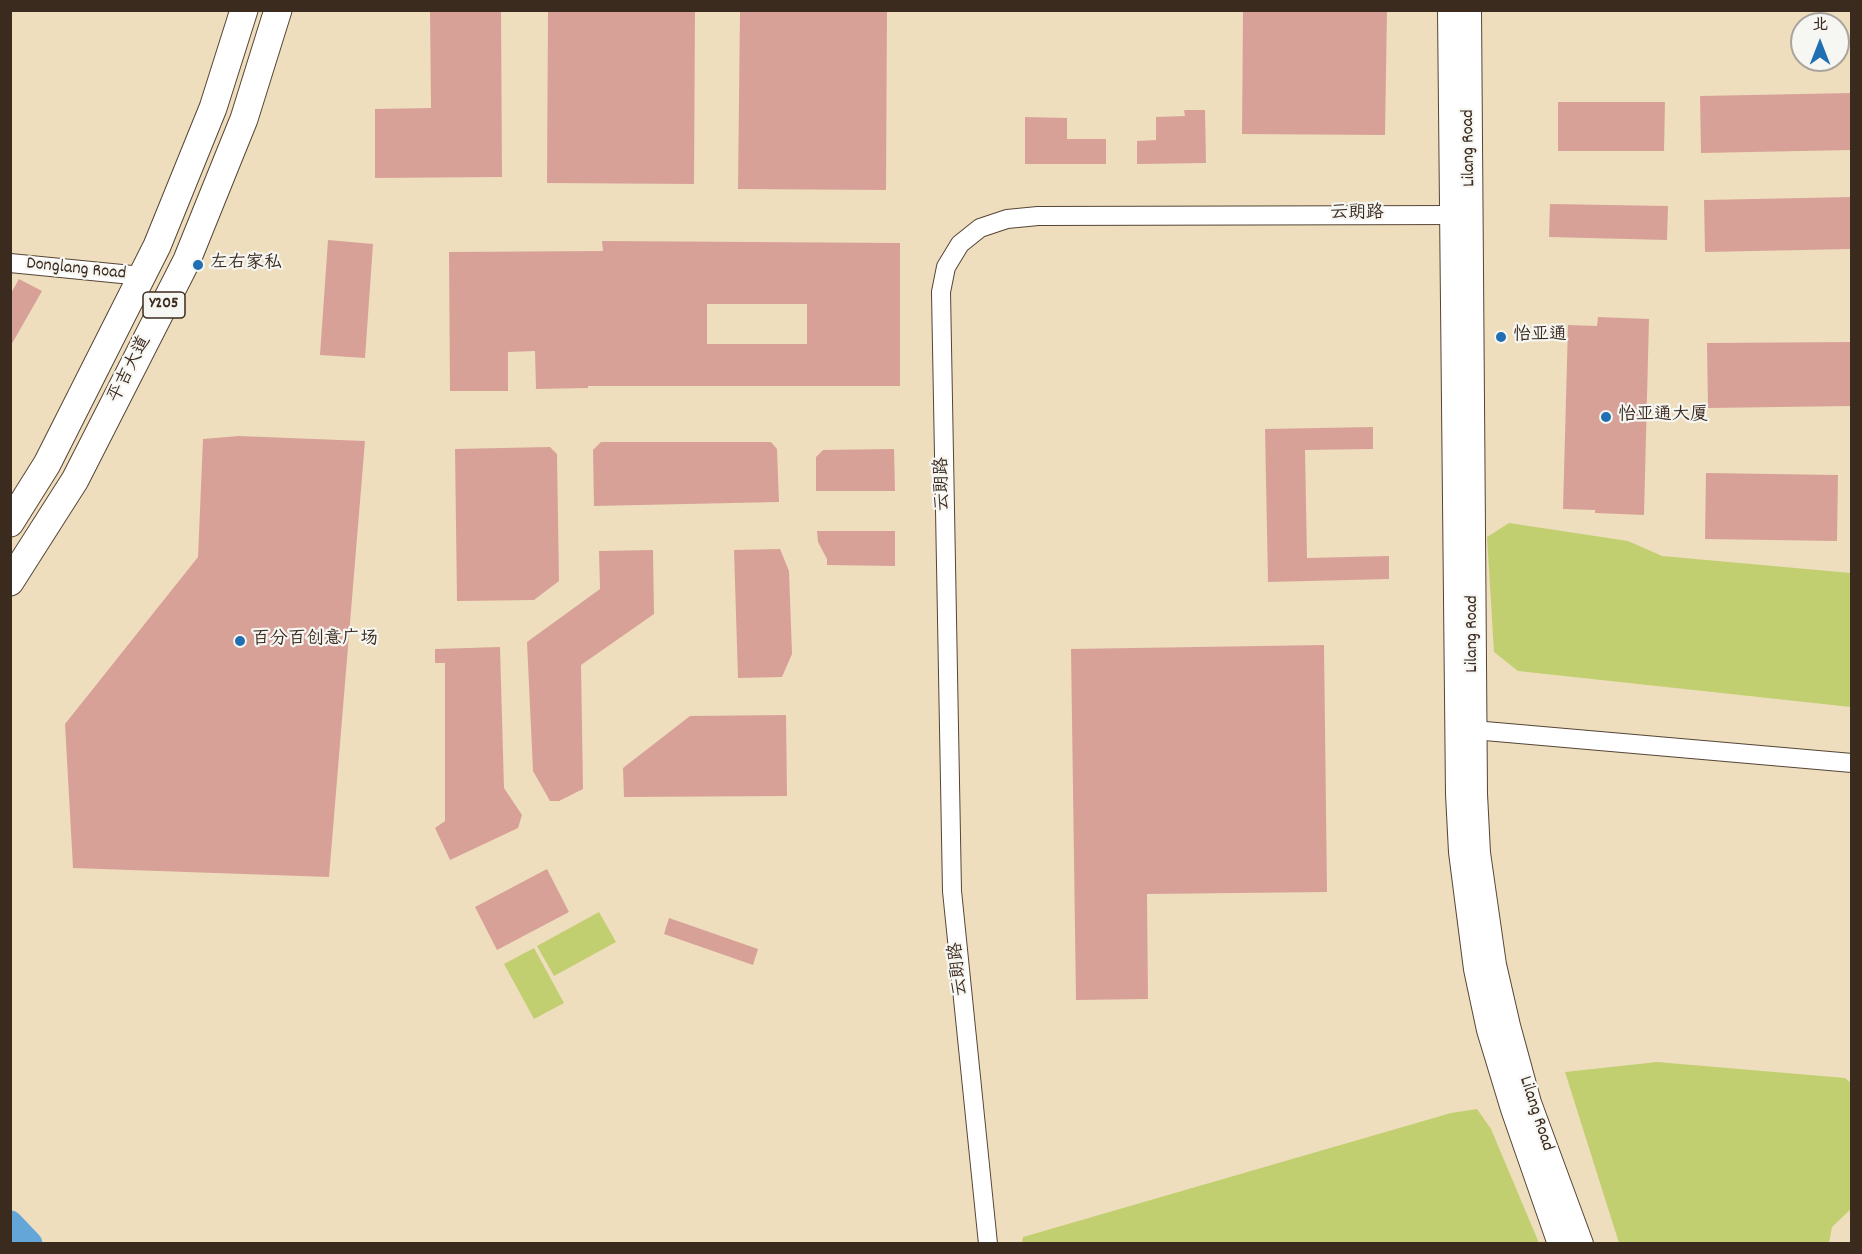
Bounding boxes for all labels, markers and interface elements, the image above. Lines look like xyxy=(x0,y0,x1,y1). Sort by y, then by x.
north arrow xyxy=(1790,12,1850,72)
text: 北 xyxy=(1812,14,1828,37)
street label: Lilang Road xyxy=(1459,109,1481,187)
street label: 云朗路 xyxy=(1330,204,1384,226)
street label: Donglang Road xyxy=(25,254,127,286)
place label: 左右家私 xyxy=(210,254,282,276)
marker: 左右家私 xyxy=(191,258,205,272)
road number: Y205 xyxy=(143,292,185,318)
place label: 怡亚通 xyxy=(1513,326,1567,348)
marker: 怡亚通 xyxy=(1494,330,1508,344)
street label: 平吉大道 xyxy=(105,333,157,407)
place label: 怡亚通大厦 xyxy=(1618,406,1708,428)
marker: 怡亚通大厦 xyxy=(1599,410,1613,424)
street label: 云朗路 xyxy=(933,457,955,511)
street label: Lilang Road xyxy=(1463,595,1485,673)
place label: 百分百创意广场 xyxy=(252,630,378,652)
marker: 百分百创意广场 xyxy=(233,634,247,648)
street label: 云朗路 xyxy=(946,941,974,997)
street label: Lilang Road xyxy=(1513,1074,1557,1154)

